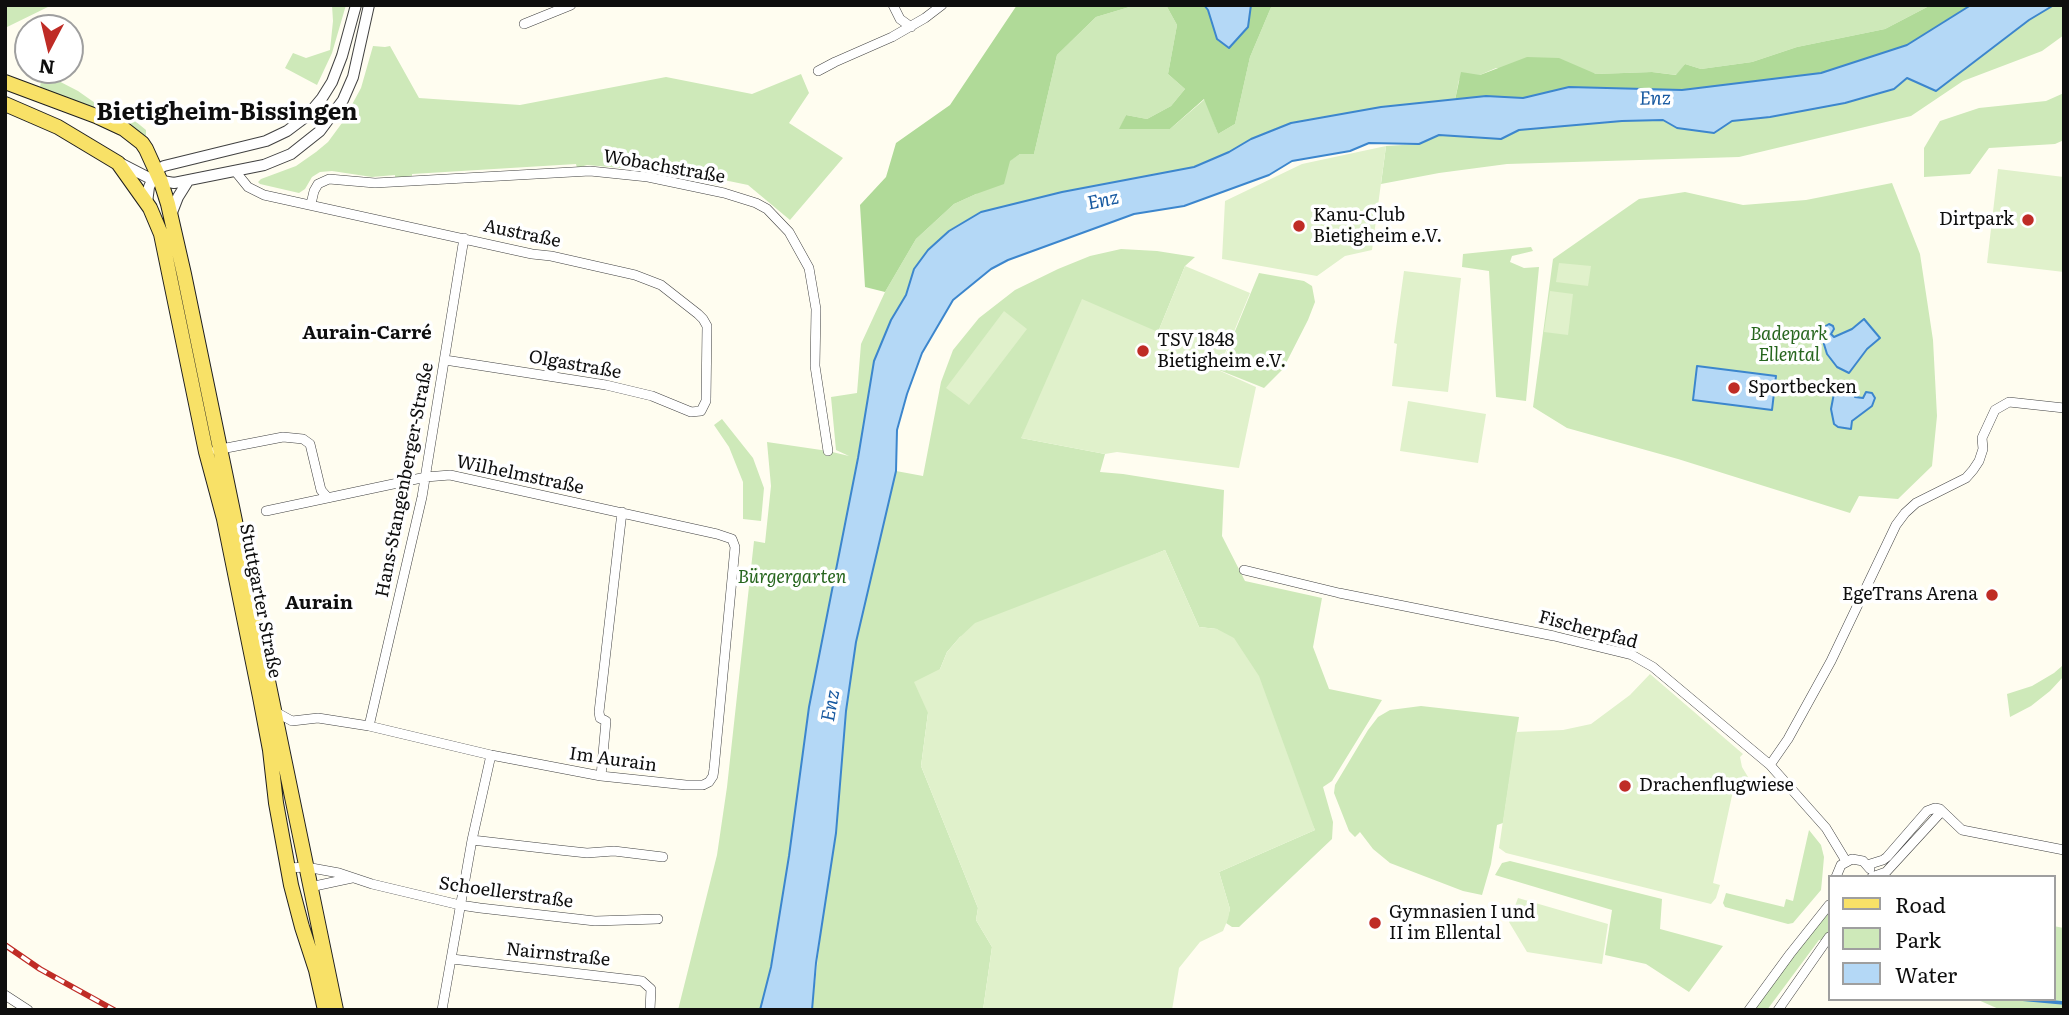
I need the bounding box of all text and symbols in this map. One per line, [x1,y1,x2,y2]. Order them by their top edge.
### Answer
north arrow [14,14,84,84]
text: N [37,53,56,83]
water label: Enz [1639,87,1671,111]
district label: Bietigheim-Bissingen [96,99,358,127]
street label: Wobachstraße [601,146,727,188]
water label: Enz [1085,187,1121,215]
place label: Kanu-Club Bietigheim e.V. [1313,205,1442,248]
place label: Dirtpark [1939,209,2014,231]
marker: Dirtpark [2020,212,2036,228]
street label: Austraße [481,215,563,253]
marker: Kanu-Club Bietigheim e.V. [1291,218,1307,234]
district label: Aurain-Carré [302,322,432,344]
park label: Badepark Ellental [1750,324,1828,366]
place label: TSV 1848 Bietigheim e.V. [1157,330,1286,372]
marker: TSV 1848 Bietigheim e.V. [1135,343,1151,359]
street label: Olgastraße [527,346,623,384]
street label: Hans-Stangenberger-Straße [372,361,438,599]
place label: Sportbecken [1748,377,1857,399]
marker: Sportbecken [1726,380,1742,396]
street label: Wilhelmstraße [454,451,586,499]
street label: Stuttgarter Straße [234,522,286,680]
park label: Bürgergarten [738,567,846,589]
place label: EgeTrans Arena [1842,584,1978,606]
marker: EgeTrans Arena [1984,587,2000,603]
district label: Aurain [285,592,353,614]
street label: Fischerpfad [1536,606,1640,654]
water label: Enz [817,688,845,724]
street label: Im Aurain [568,743,658,777]
place label: Drachenflugwiese [1639,775,1794,797]
marker: Drachenflugwiese [1617,778,1633,794]
street label: Schoellerstraße [438,873,574,913]
legend [1828,875,2055,1001]
text: Road [1895,888,1946,919]
place label: Gymnasien I und II im Ellental [1389,902,1535,944]
marker: Gymnasien I und II im Ellental [1367,915,1383,931]
text: Park [1895,923,1941,954]
street label: Nairnstraße [505,939,611,971]
text: Water [1895,958,1957,989]

